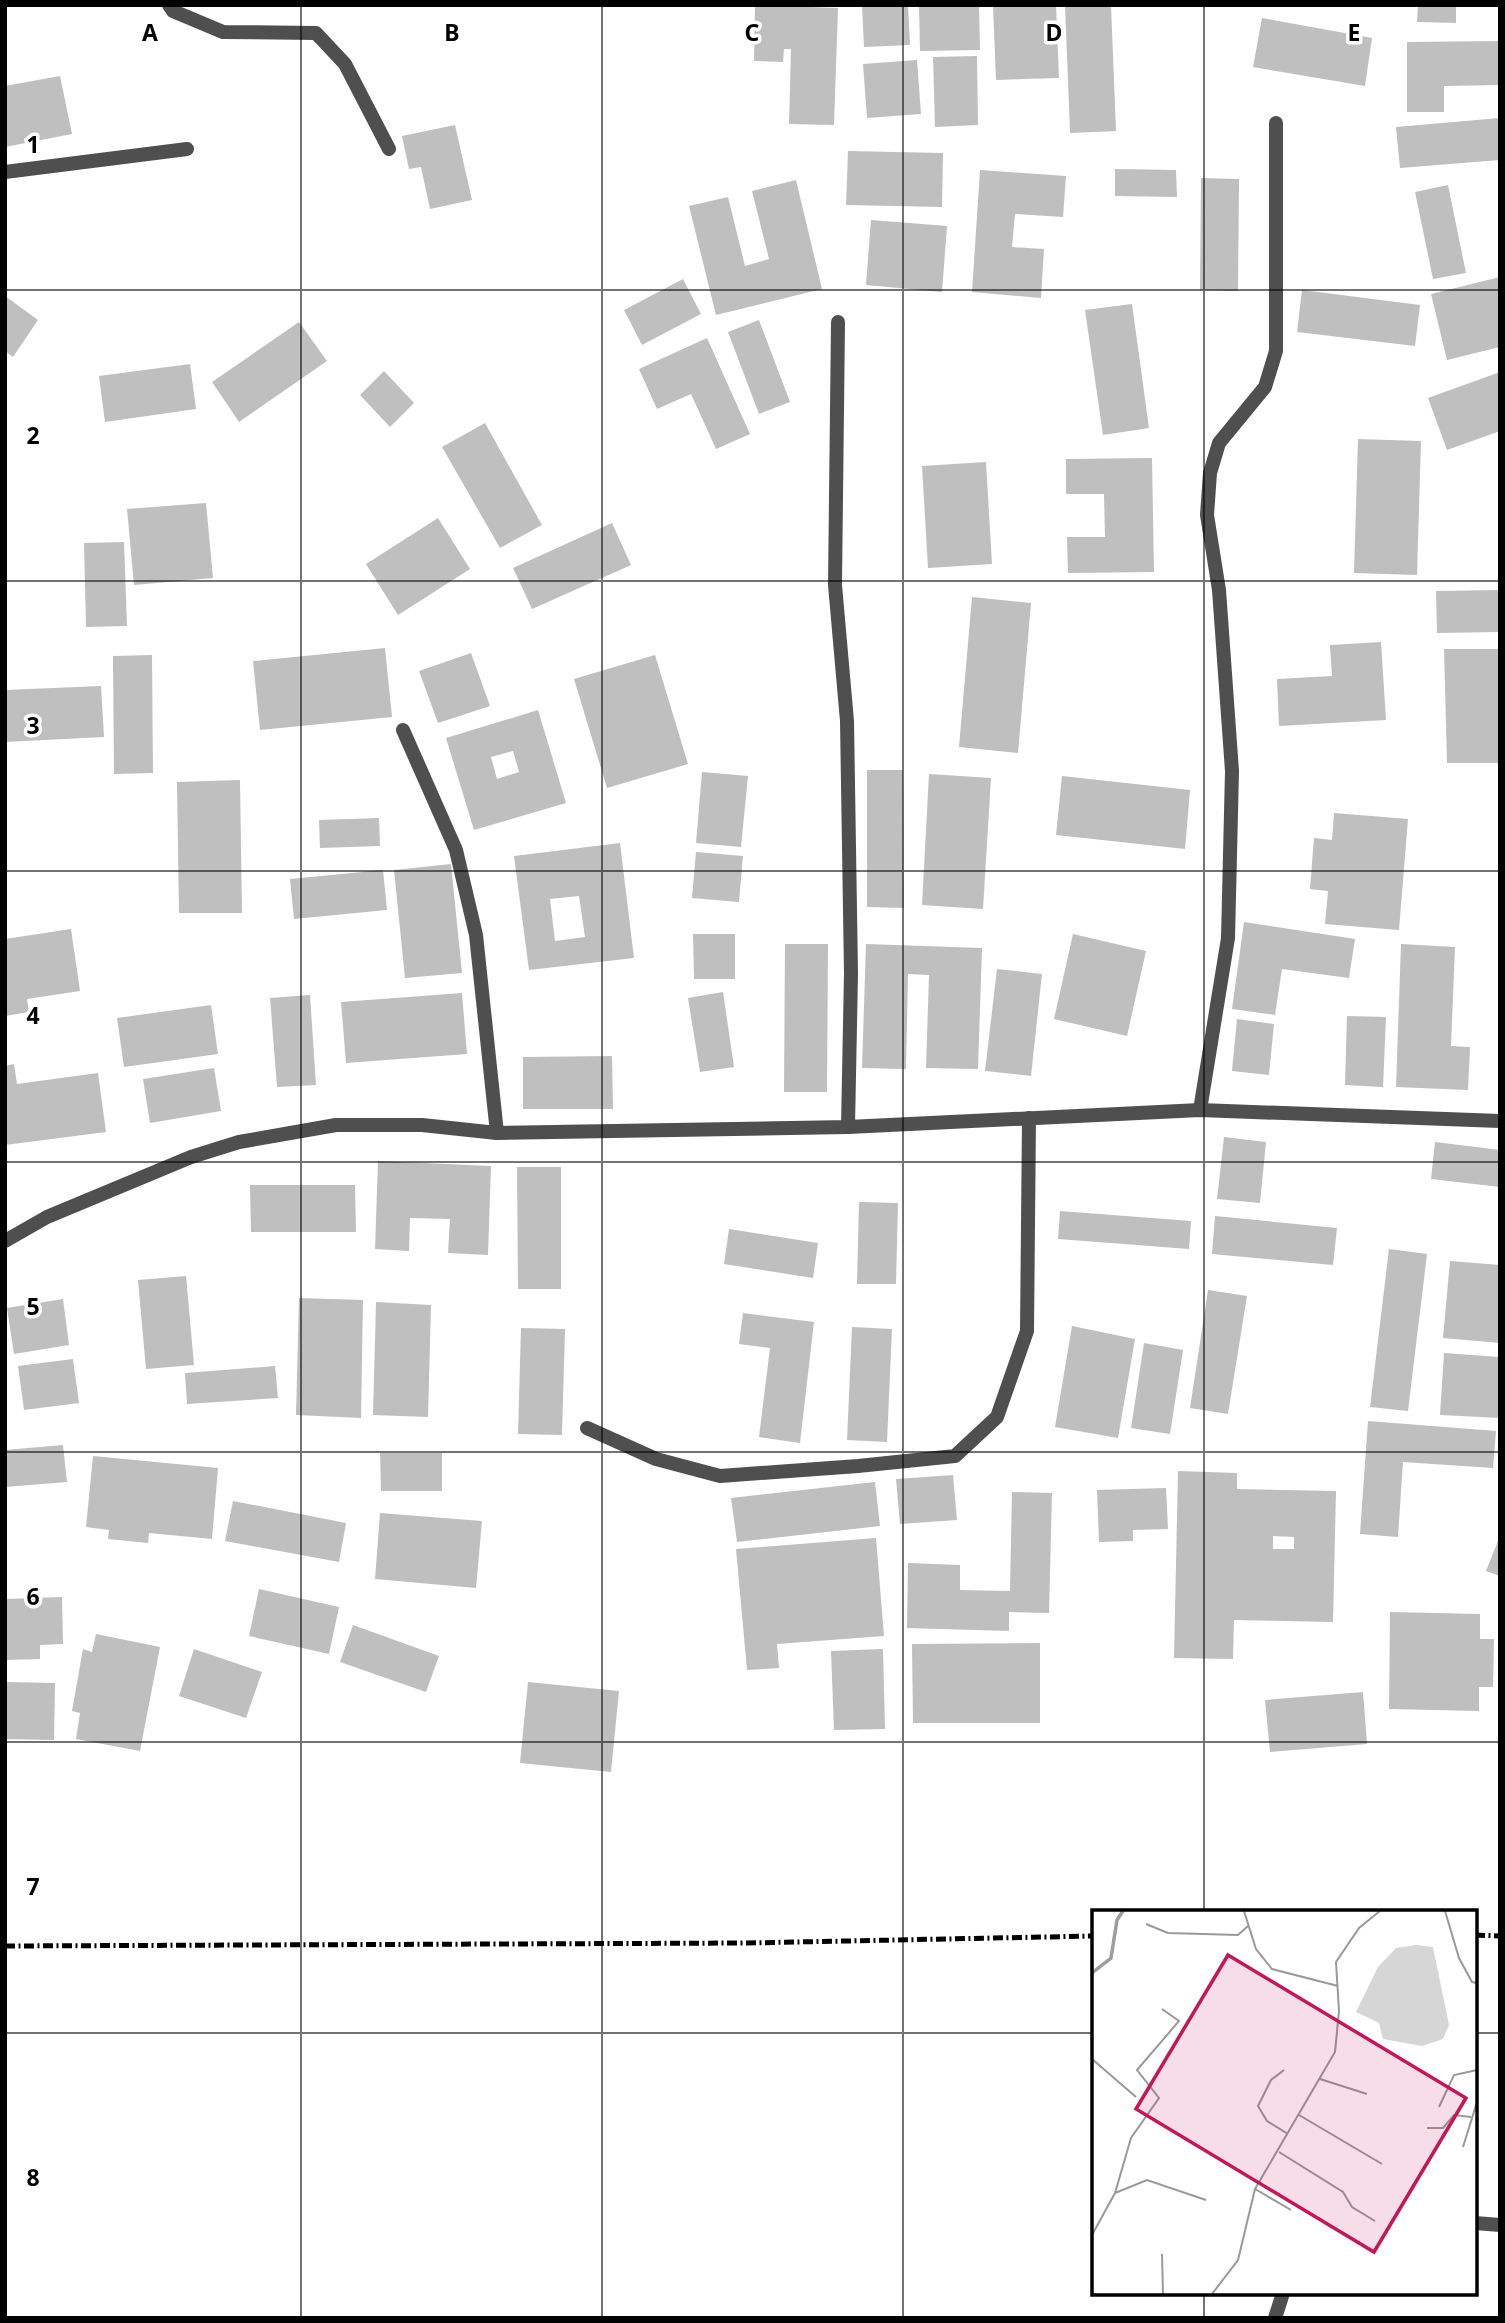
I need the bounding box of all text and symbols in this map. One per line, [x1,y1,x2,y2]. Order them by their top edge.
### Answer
text: A [142,16,158,48]
text: B [444,16,460,48]
text: C [745,16,760,48]
text: D [1046,16,1062,48]
text: E [1348,16,1360,48]
text: 1 [26,128,40,160]
text: 2 [26,419,40,451]
text: 3 [26,709,40,741]
text: 4 [26,999,40,1031]
text: 5 [26,1290,40,1322]
text: 6 [26,1580,40,1612]
text: 7 [26,1870,40,1902]
inset map [1092,1910,1477,2295]
text: 8 [26,2161,40,2193]

